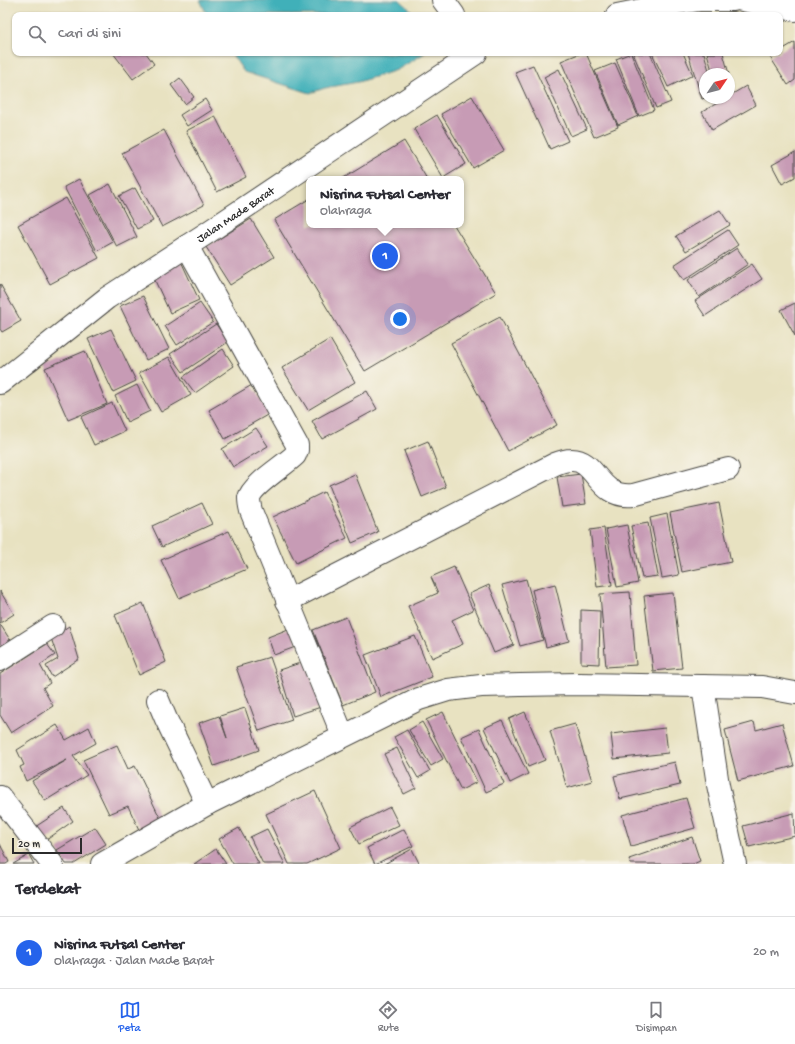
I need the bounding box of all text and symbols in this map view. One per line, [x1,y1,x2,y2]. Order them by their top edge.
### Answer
search box [12,12,783,56]
icon: search [26,23,48,45]
text: Cari di sini [58,25,121,43]
north arrow [699,68,735,104]
popup [306,176,464,228]
street label: Jalan Made Barat [195,184,279,247]
text: Nisrina Futsal Center [320,186,450,204]
text: Olahraga [320,204,371,219]
pin: 1 [372,241,398,271]
your location [390,309,410,329]
scale bar [12,836,82,855]
text: 20 m [18,839,40,851]
text: Terdekat [16,880,80,900]
text: Nisrina Futsal Center [54,936,184,954]
text: 1 [26,945,32,960]
text: 20 m [753,945,779,960]
text: Olahraga · Jalan Made Barat [54,954,214,969]
tab: Peta [118,999,141,1035]
tab: Rute [377,999,399,1035]
tab: Disimpan [636,999,677,1035]

